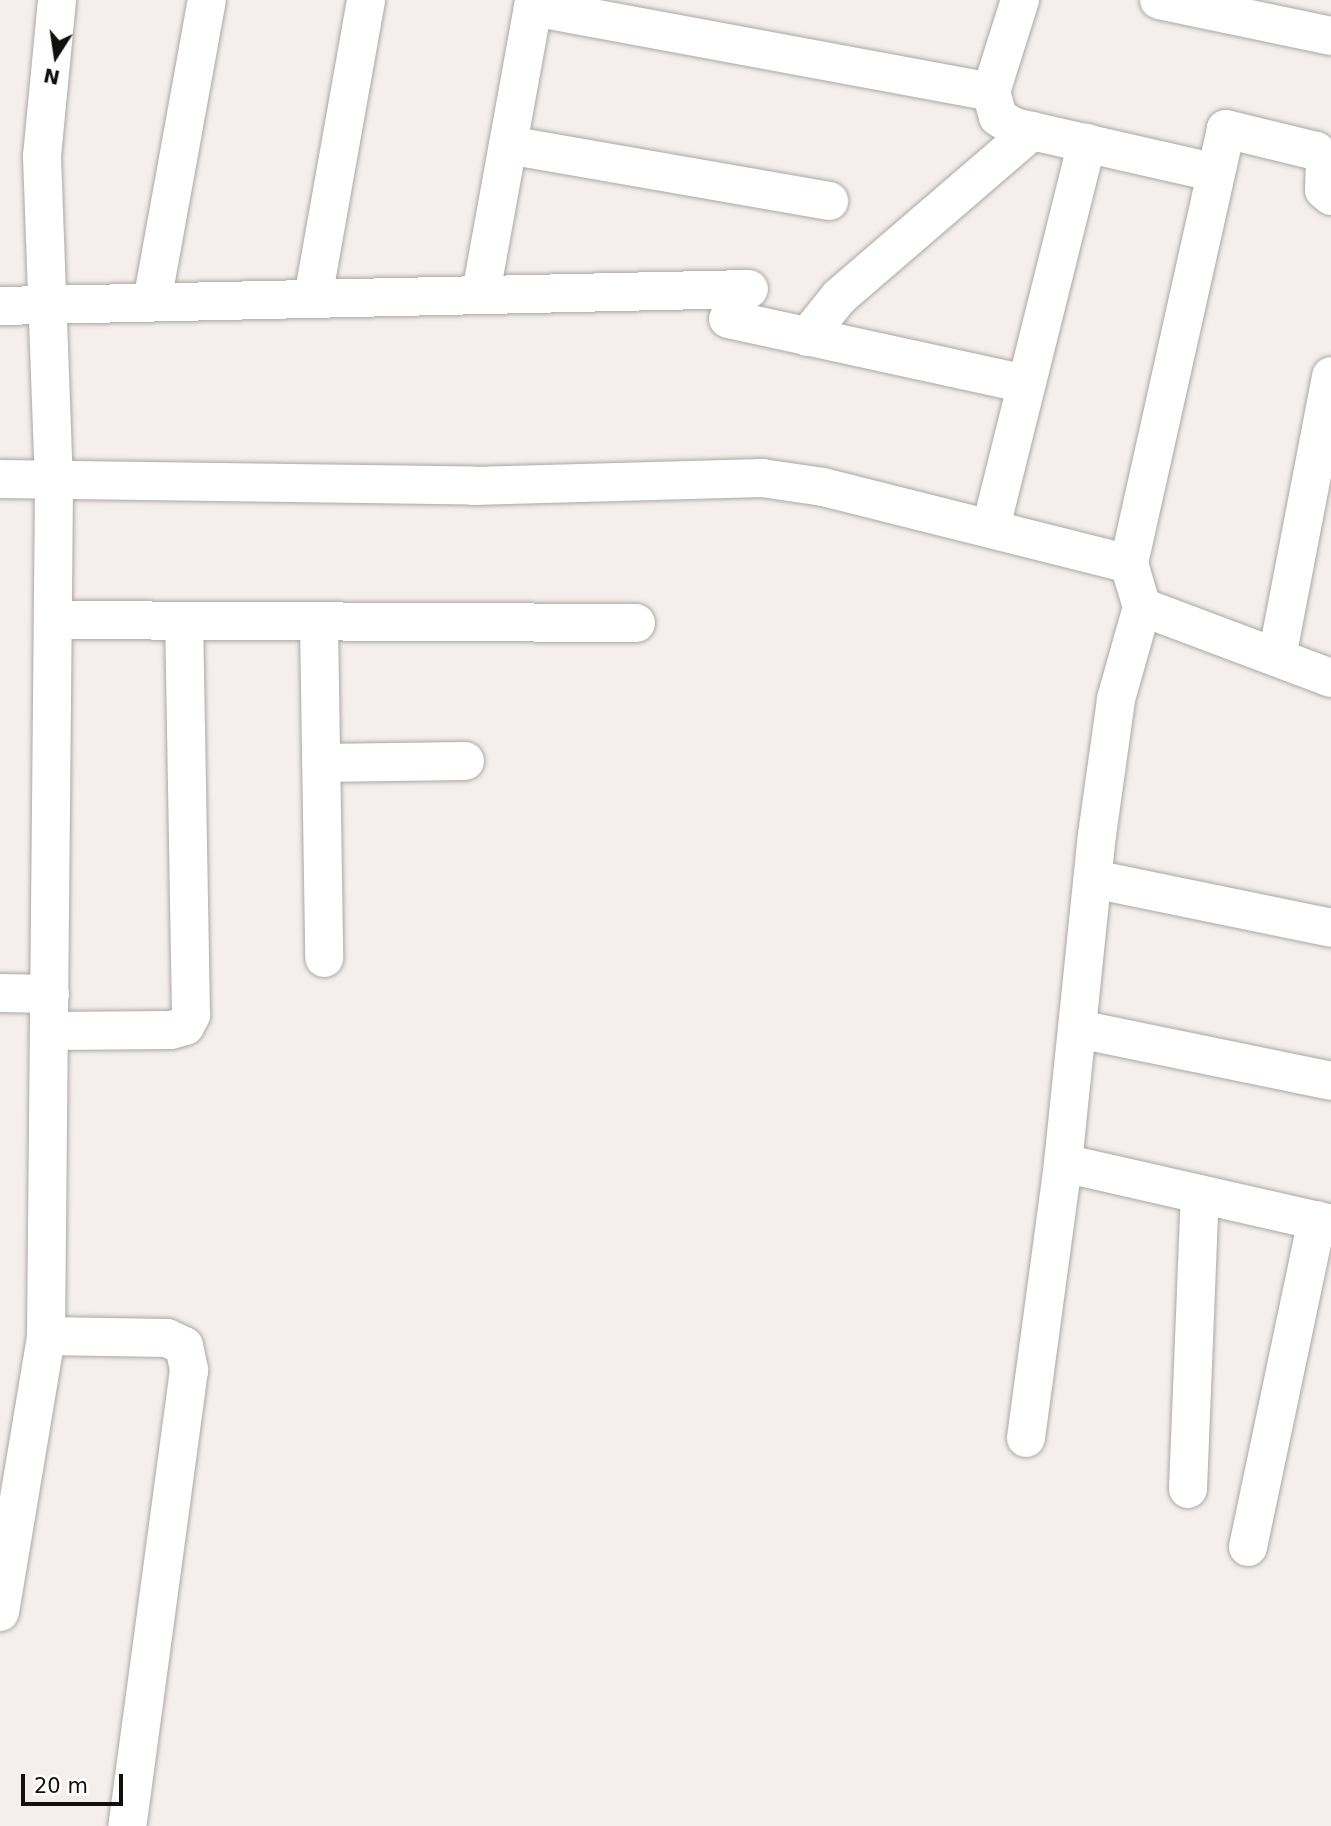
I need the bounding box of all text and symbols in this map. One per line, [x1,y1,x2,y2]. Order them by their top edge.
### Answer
north arrow [21,21,91,91]
text: N [42,64,62,89]
scale bar [24,1759,126,1803]
text: 20 m [34,1774,88,1798]

